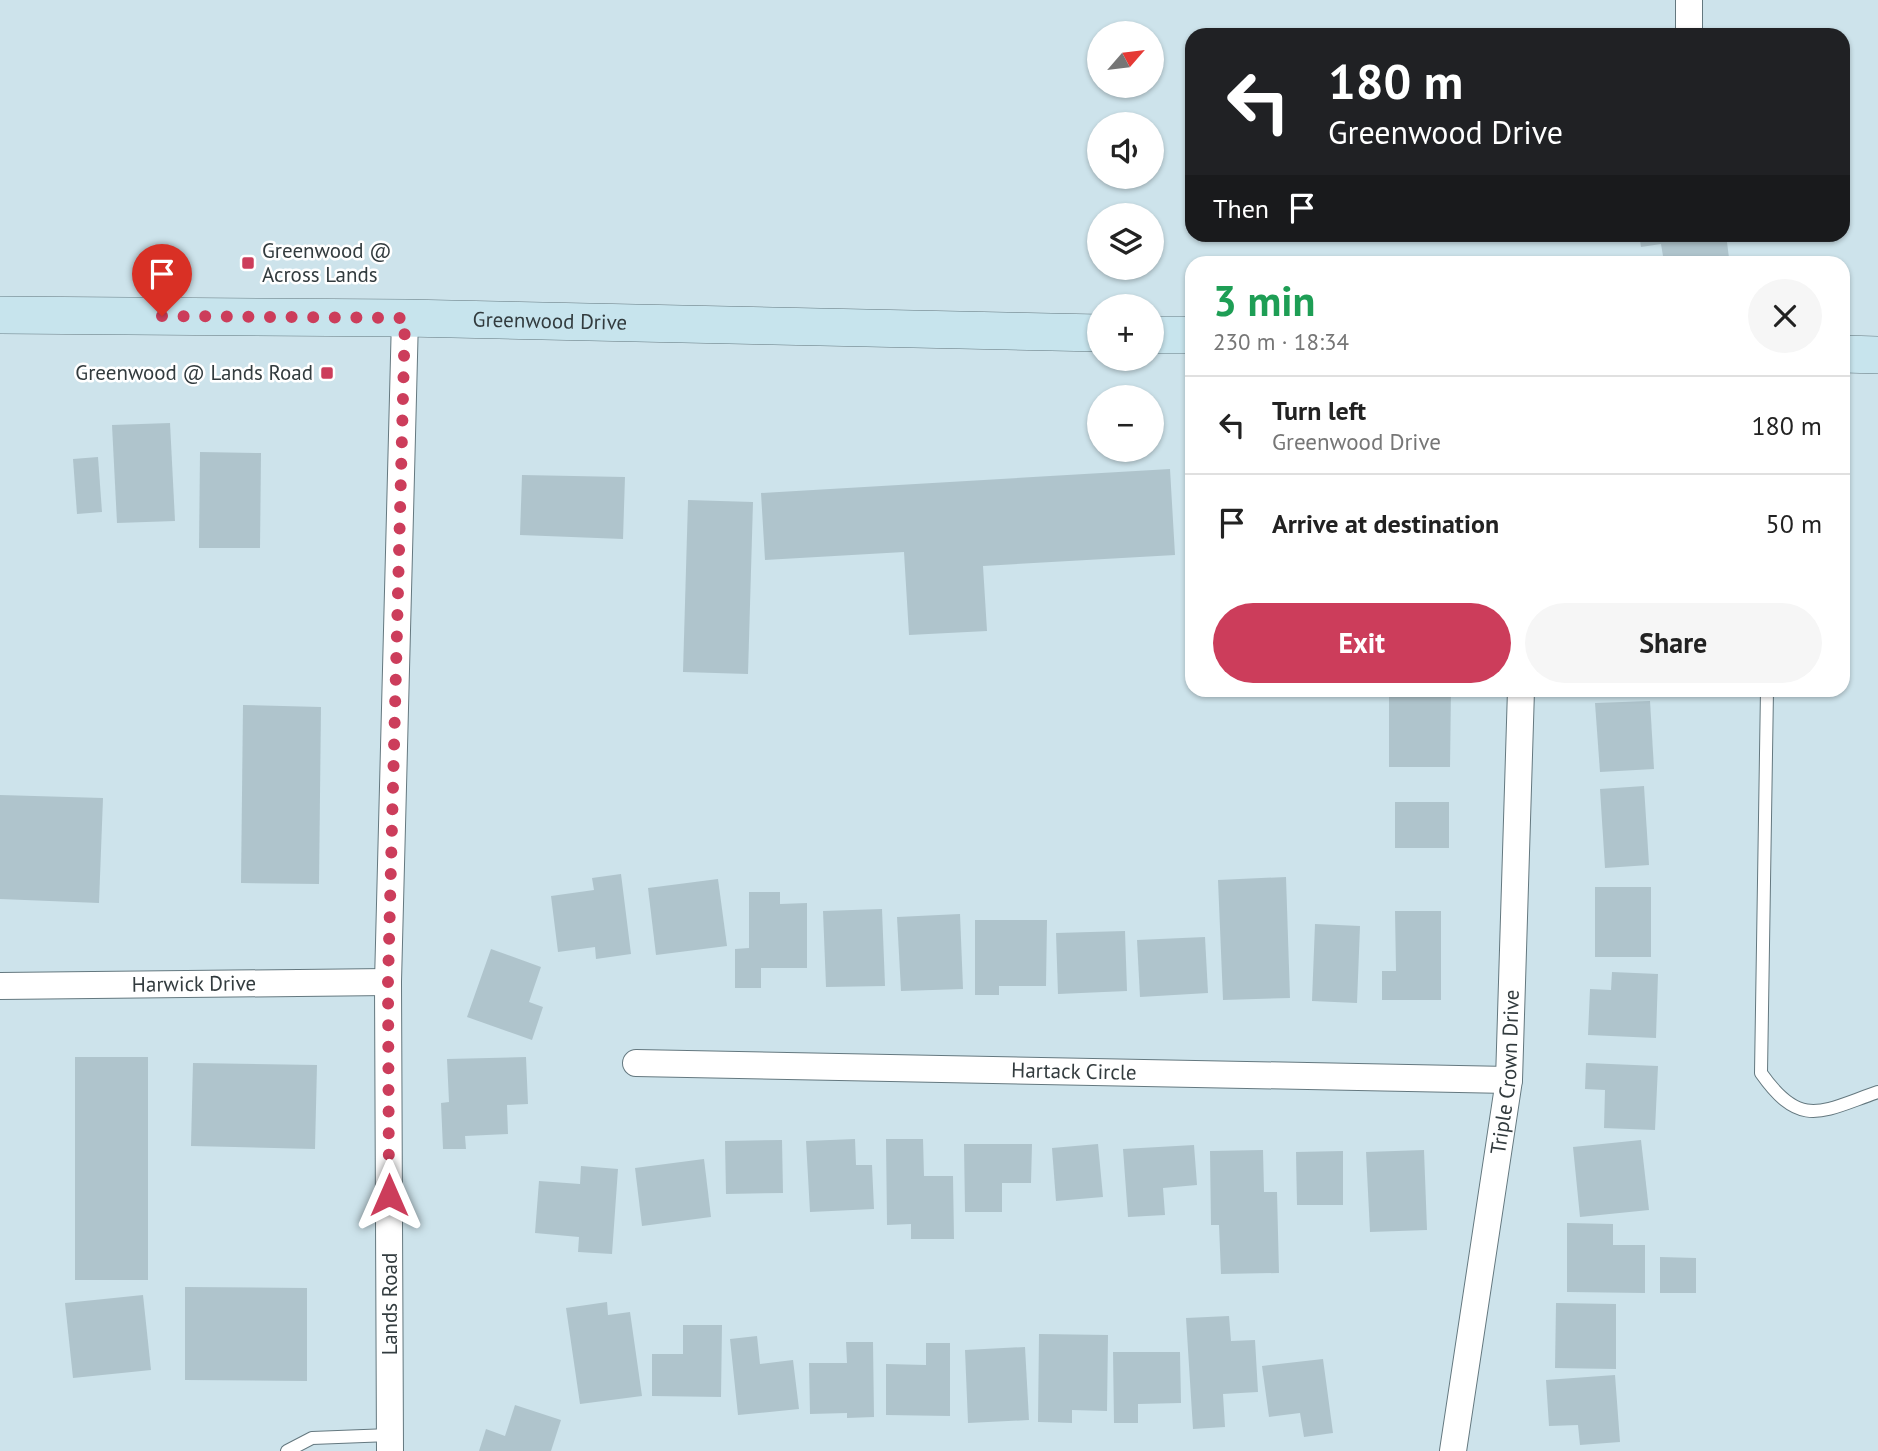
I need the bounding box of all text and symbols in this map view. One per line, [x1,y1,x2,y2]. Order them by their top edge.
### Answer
north arrow [1087,21,1164,98]
map controls [1087,21,1164,462]
text: 180 m [1328,49,1463,113]
icon: left [1213,56,1304,147]
text: Greenwood Drive [1328,111,1563,153]
button: sound [1087,112,1164,189]
icon: arrive [1283,189,1321,227]
text: Then [1213,192,1269,225]
button: layers [1087,203,1164,280]
place label: Greenwood @ Across Lands [262,237,392,288]
pin [132,244,192,316]
icon: arrive [143,255,181,293]
marker: Greenwood @ Across Lands [240,255,256,271]
text: 3 min [1213,273,1315,328]
button: close [1748,279,1822,353]
button: + [1087,294,1164,371]
street label: Greenwood Drive [473,305,627,336]
text: 230 m · 18:34 [1213,327,1349,356]
place label: Greenwood @ Lands Road [75,359,313,386]
marker: Greenwood @ Lands Road [319,365,335,381]
button: − [1087,385,1164,462]
text: Turn left [1272,394,1366,427]
icon: left [1213,406,1251,444]
text: 180 m [1751,409,1822,442]
text: Greenwood Drive [1272,427,1441,456]
icon: arrive [1213,504,1251,542]
text: Arrive at destination [1272,507,1499,540]
text: 50 m [1766,507,1822,540]
button: Exit [1213,603,1511,683]
button: Share [1525,603,1822,683]
street label: Harwick Drive [132,969,256,998]
street label: Triple Crown Drive [1484,989,1525,1156]
street label: Hartack Circle [1011,1056,1137,1086]
position arrow [352,1158,426,1232]
street label: Lands Road [376,1253,403,1355]

